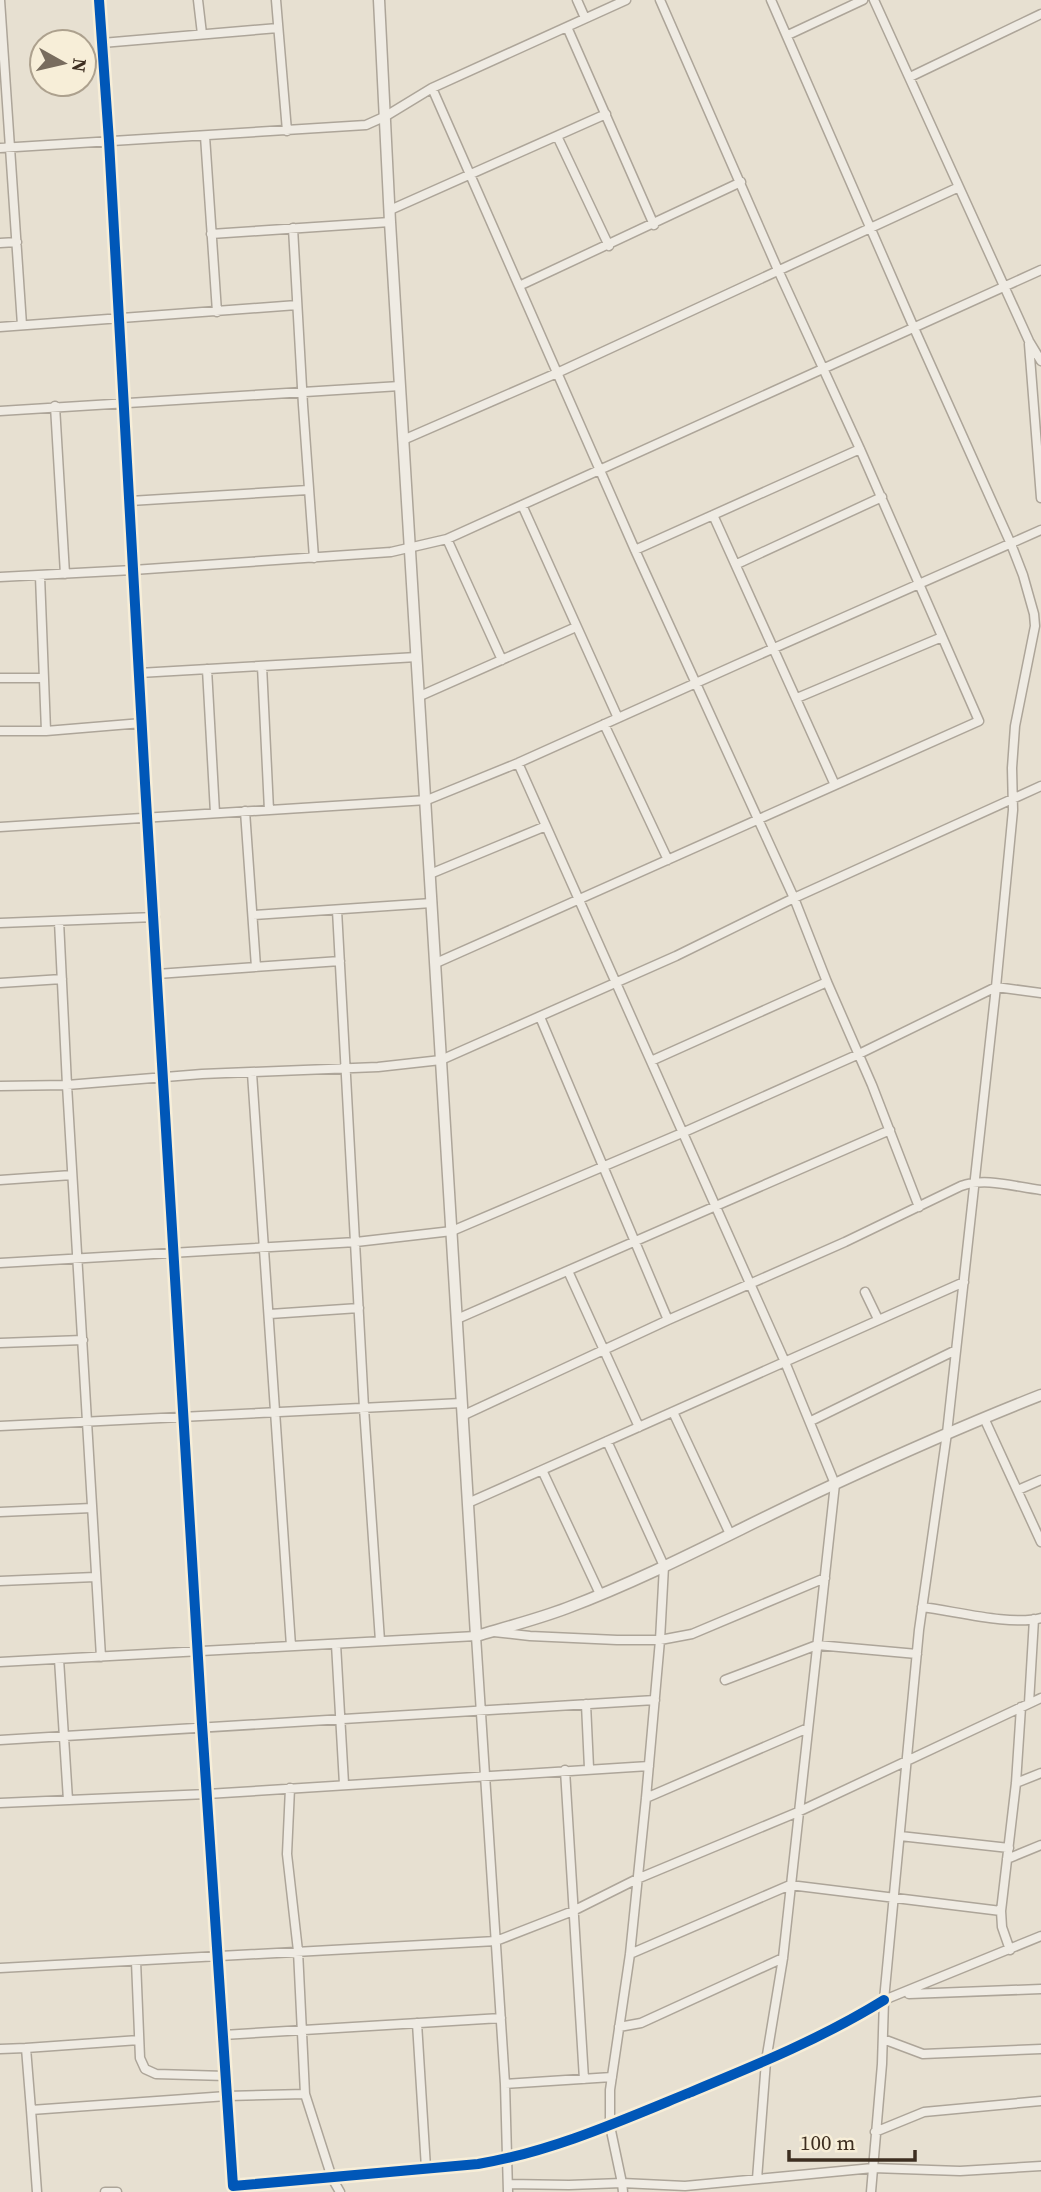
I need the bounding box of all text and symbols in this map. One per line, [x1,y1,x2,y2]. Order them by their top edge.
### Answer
north arrow [28,28,98,98]
text: N [66,57,94,74]
scale bar [789,2118,915,2162]
text: 100 m [800,2128,855,2157]

